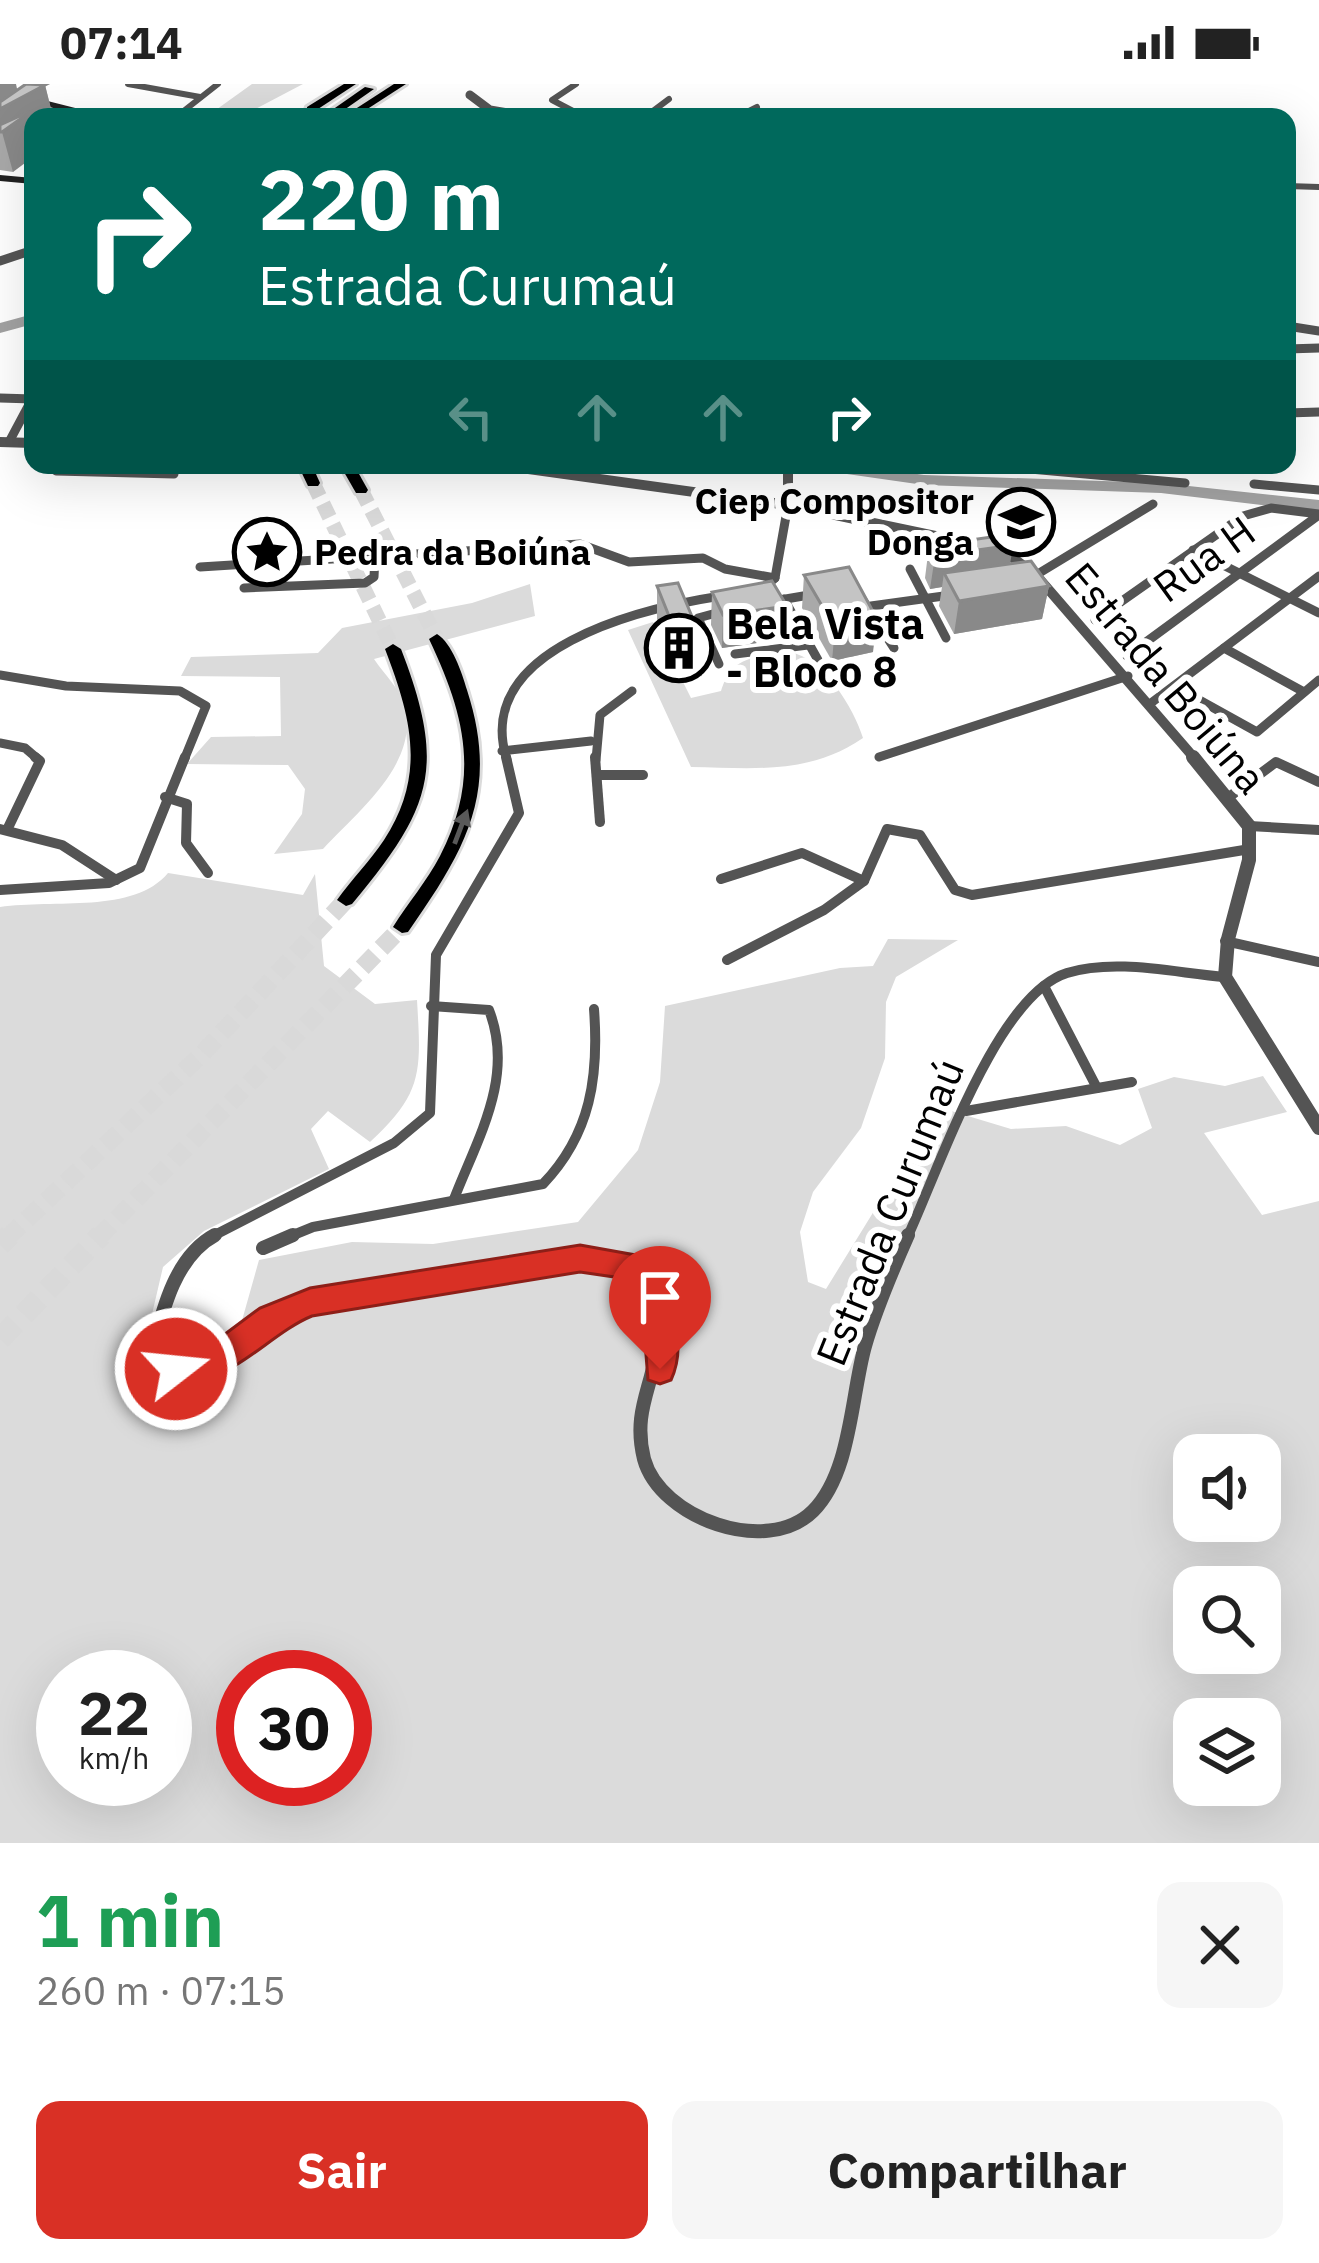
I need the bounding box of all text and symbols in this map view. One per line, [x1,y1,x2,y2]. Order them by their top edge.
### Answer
text: 07:14 [60,13,183,71]
text: 220 m [258,144,504,253]
icon: right [60,156,216,312]
text: Estrada Curumaú [258,250,677,320]
icon: left [438,384,504,450]
icon: ahead [564,384,630,450]
icon: ahead [690,384,756,450]
icon: right [816,384,882,450]
place label: Ciep Compositor Donga [695,477,974,565]
school or university icon: Ciep Compositor Donga [986,487,1056,557]
street label: Rua H [1142,503,1265,614]
place icon: Pedra da Boiúna [232,517,302,587]
place label: Pedra da Boiúna [314,528,591,575]
street label: Estrada Boiúna [1054,551,1279,805]
place label: Bela Vista - Bloco 8 [726,596,924,699]
building icon: Bela Vista - Bloco 8 [644,613,714,683]
one-way arrow [453,808,472,844]
street label: Estrada Curumaú [803,1050,976,1373]
pin [609,1246,711,1369]
icon: arrive [627,1264,693,1330]
position arrow [113,1306,239,1432]
map controls [1173,1434,1281,1806]
button: sound [1173,1434,1281,1542]
button: search [1173,1566,1281,1674]
speed limit sign: 30 [216,1650,372,1806]
text: 22 [78,1673,150,1752]
button: layers [1173,1698,1281,1806]
text: km/h [79,1738,149,1777]
text: 1 min [36,1873,224,1967]
button: close [1157,1882,1283,2008]
text: 260 m · 07:15 [36,1965,286,2016]
button: Sair [36,2101,648,2239]
button: Compartilhar [672,2101,1283,2239]

